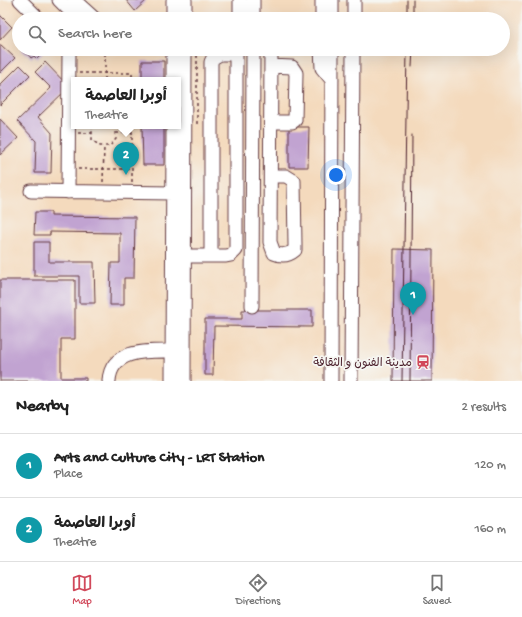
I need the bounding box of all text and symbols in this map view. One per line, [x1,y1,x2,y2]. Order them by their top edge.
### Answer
search box [12,12,510,56]
icon: search [26,23,48,45]
text: Search here [58,25,132,43]
popup [71,77,181,129]
text: أوبرا العاصمة [85,88,167,106]
text: Theatre [85,108,128,123]
pin: 2 [113,142,139,175]
your location [326,165,346,185]
pin: 1 [400,282,426,315]
station icon: مدينة الفنون و الثقافة [415,354,431,370]
place label: مدينة الفنون و الثقافة [313,357,412,371]
text: Nearby [16,397,69,417]
text: 2 results [461,400,506,415]
text: Arts and Culture City - LRT Station [54,449,264,467]
text: 1 [26,458,32,473]
text: 120 m [475,458,506,473]
text: Place [54,467,82,482]
text: أوبرا العاصمة [54,515,135,533]
text: 2 [26,522,32,537]
text: 160 m [474,522,506,537]
text: Theatre [54,535,97,550]
tab: Map [71,572,93,608]
tab: Directions [236,572,280,608]
tab: Saved [423,572,451,608]

